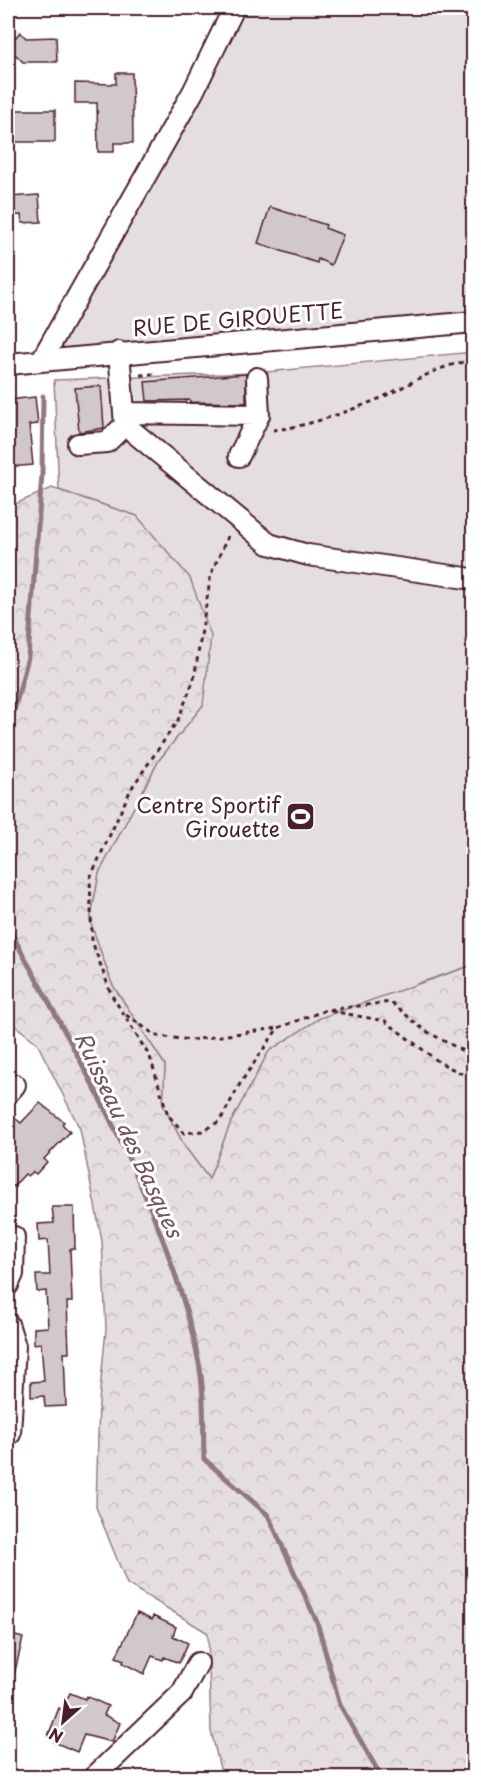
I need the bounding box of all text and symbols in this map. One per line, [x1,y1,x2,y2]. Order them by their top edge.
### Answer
street label: RUE DE GIROUETTE [131,293,345,343]
place label: Centre Sportif Girouette [136,788,281,844]
sports icon: Centre Sportif Girouette [285,800,317,832]
water label: Ruisseau des Basques [68,1026,193,1244]
north arrow [33,1692,93,1752]
text: N [44,1723,67,1750]

